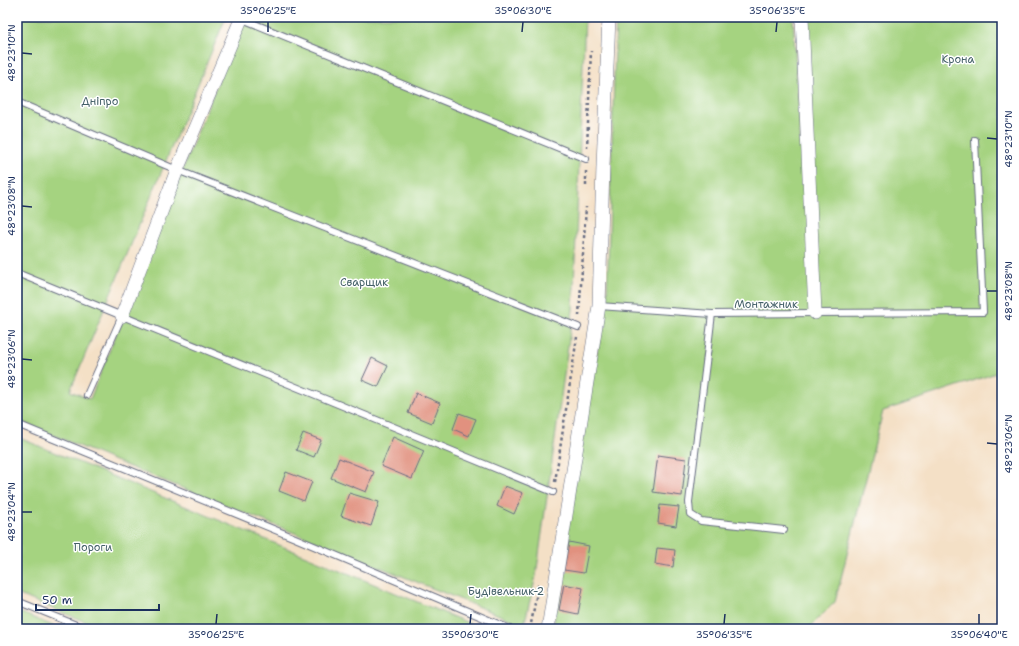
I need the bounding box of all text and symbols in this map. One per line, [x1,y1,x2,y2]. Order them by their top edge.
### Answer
text: 35°06'25"E [240,4,296,17]
text: 35°06'30"E [494,4,552,17]
text: 35°06'35"E [749,4,805,17]
text: 48°23'10"N [5,24,18,82]
park label: Крона [942,52,975,67]
park label: Дніпро [82,94,119,109]
text: 48°23'10"N [1002,110,1015,168]
text: 48°23'08"N [5,176,18,236]
text: 48°23'08"N [1002,261,1015,321]
park label: Сварщик [340,275,388,290]
park label: Монтажник [734,297,798,312]
text: 48°23'06"N [5,329,18,389]
text: 48°23'06"N [1002,414,1015,474]
text: 48°23'04"N [5,482,18,542]
park label: Пороги [74,540,112,555]
park label: Будівельник-2 [468,584,544,599]
scale bar [36,586,159,612]
text: 50 m [42,592,72,608]
text: 35°06'25"E [188,628,244,641]
text: 35°06'30"E [441,628,499,641]
text: 35°06'35"E [696,628,752,641]
text: 35°06'40"E [950,628,1008,641]

